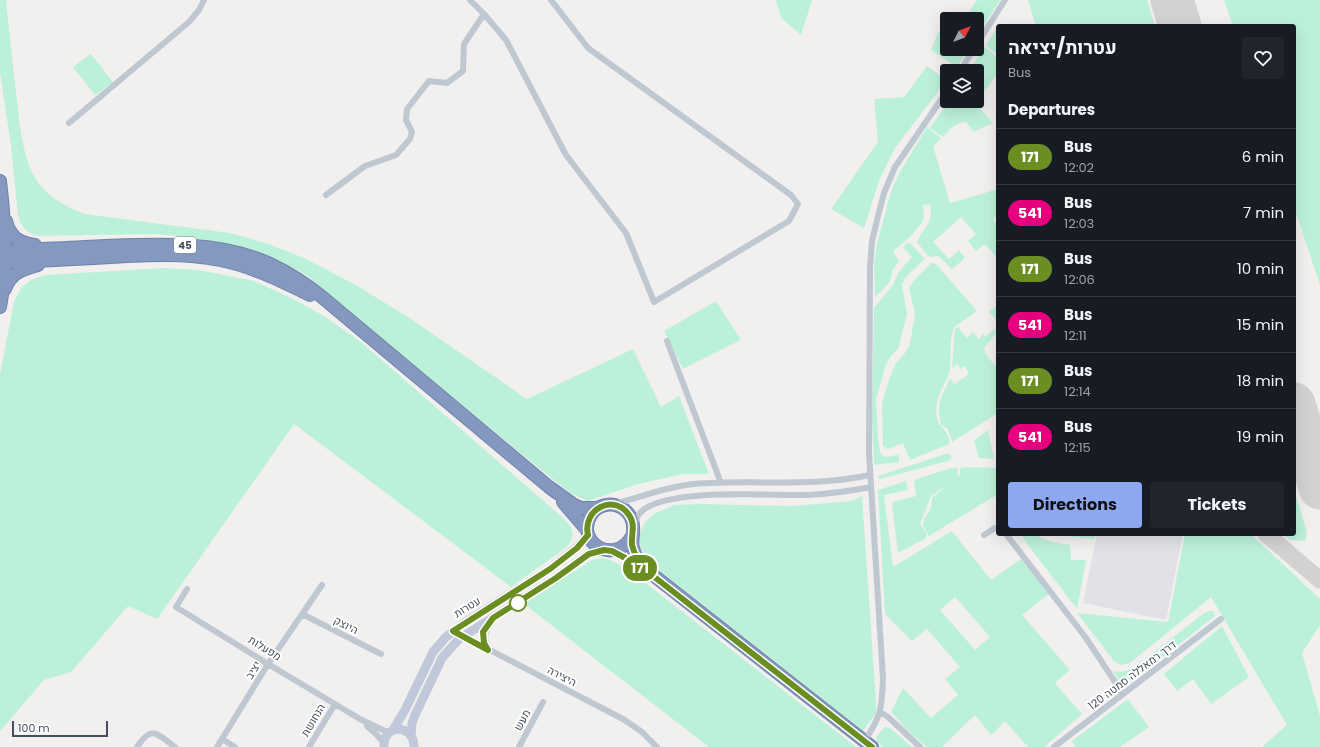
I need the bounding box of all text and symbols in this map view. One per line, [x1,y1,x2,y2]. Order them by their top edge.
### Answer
north arrow [940,12,984,56]
map controls [940,12,984,108]
text: עטרות/יציאה [1008,34,1117,61]
button: heart [1242,37,1284,79]
text: Bus [1008,63,1031,82]
button: layers [940,64,984,108]
text: Departures [1008,99,1095,120]
text: Bus [1064,136,1092,157]
text: 6 min [1242,146,1284,167]
text: 171 [1021,147,1039,167]
text: 12:02 [1064,158,1094,177]
text: Bus [1064,192,1092,213]
text: 7 min [1243,202,1284,223]
text: 541 [1018,203,1042,223]
text: 12:03 [1064,214,1094,233]
road number: 45 [174,237,196,253]
text: Bus [1064,248,1092,269]
text: 10 min [1237,258,1284,279]
text: 171 [1021,259,1039,279]
text: 12:06 [1064,270,1095,289]
text: Bus [1064,304,1092,325]
text: 15 min [1237,314,1284,335]
text: 541 [1018,315,1042,335]
text: 12:11 [1064,326,1087,345]
text: Bus [1064,360,1092,381]
text: 18 min [1237,370,1284,391]
text: 171 [1021,371,1039,391]
text: 12:14 [1064,382,1091,401]
text: Bus [1064,416,1092,437]
text: 19 min [1237,426,1284,447]
text: 541 [1018,427,1042,447]
text: 12:15 [1064,438,1091,457]
button: Directions [1008,482,1142,528]
button: Tickets [1150,482,1284,528]
line badge: 171 [617,555,663,581]
text: 171 [631,558,649,578]
street label: עטרות [451,593,483,621]
unlabelled marker [509,594,527,612]
street label: היוצק [331,612,361,638]
street label: מפעלות [245,632,285,664]
street label: דרך רמאללה סמטה 120 [1085,636,1180,713]
street label: יציב [241,658,265,682]
street label: היצירה [545,662,579,690]
street label: הנחושת [297,700,329,740]
street label: מעש [510,706,534,734]
scale bar [12,719,108,738]
text: 100 m [18,720,50,736]

